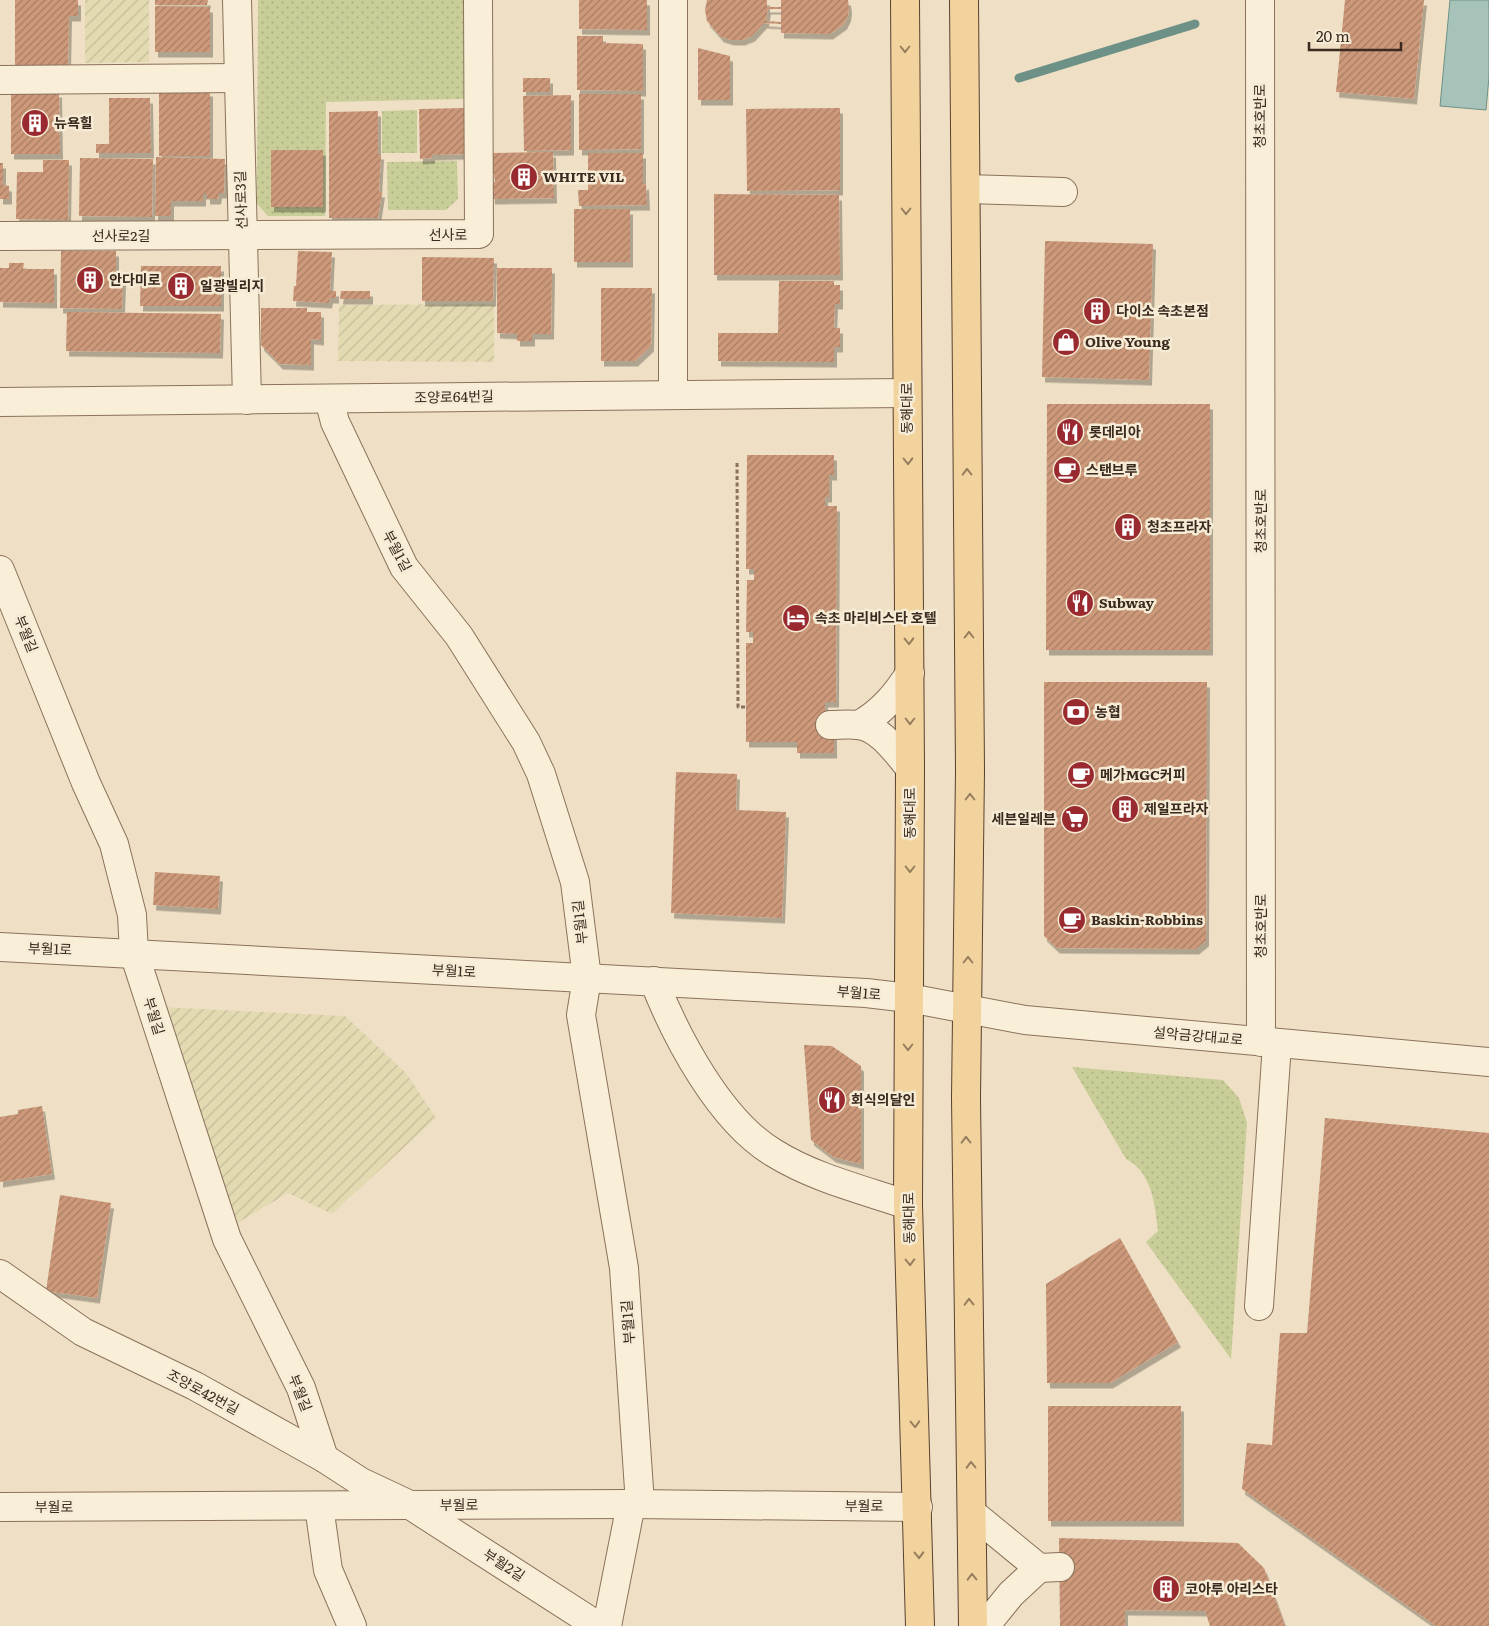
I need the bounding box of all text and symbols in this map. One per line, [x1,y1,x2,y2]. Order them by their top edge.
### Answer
scale bar [1309,20,1402,52]
text: 20 m [1316,24,1350,47]
one-way arrow [900,45,910,53]
street label: 청초호반로 [1249,84,1269,148]
building icon: 뉴욕힐 [20,108,50,138]
place label: 뉴욕힐 [54,112,93,132]
building icon: WHITE VIL [509,162,539,192]
place label: WHITE VIL [543,166,624,186]
street label: 선사로3길 [229,170,251,230]
one-way arrow [901,208,911,215]
street label: 선사로 [429,224,467,244]
street label: 선사로2길 [92,225,150,245]
building icon: 안다미로 [75,265,105,295]
place label: 안다미로 [109,269,161,289]
building icon: 일광빌리지 [166,271,196,301]
place label: 일광빌리지 [200,275,264,295]
building icon: 다이소 속초본점 [1082,296,1112,326]
place label: 다이소 속초본점 [1116,300,1209,320]
shop icon: Olive Young [1051,327,1081,357]
place label: Olive Young [1085,331,1170,351]
street label: 동해대로 [896,382,916,434]
street label: 조양로64번길 [414,385,494,407]
restaurant icon: 롯데리아 [1055,417,1085,447]
place label: 롯데리아 [1089,421,1141,441]
cafe icon: 스탠브루 [1052,455,1082,485]
one-way arrow [903,458,913,465]
place label: 스탠브루 [1086,459,1138,479]
one-way arrow [962,468,972,476]
street label: 청초호반로 [1250,489,1270,553]
building icon: 청초프라자 [1113,512,1143,542]
place label: 청초프라자 [1147,516,1212,536]
street label: 부월1길 [379,526,417,575]
restaurant icon: Subway [1065,588,1095,618]
place label: Subway [1099,592,1154,612]
hotel icon: 속초 마리비스타 호텔 [781,603,811,633]
place label: 속초 마리비스타 호텔 [815,607,937,627]
street label: 부월길 [10,612,43,655]
one-way arrow [964,630,974,638]
one-way arrow [904,637,915,645]
bank icon: 농협 [1061,697,1091,727]
place label: 농협 [1095,701,1121,721]
one-way arrow [905,717,915,725]
cafe icon: 메가MGC커피 [1066,760,1096,790]
place label: 메가MGC커피 [1100,764,1186,784]
street label: 동해대로 [899,787,919,839]
one-way arrow [964,793,975,801]
building icon: 제일프라자 [1110,794,1140,824]
place label: 제일프라자 [1144,798,1209,818]
supermarket icon: 세븐일레븐 [1060,804,1090,834]
place label: 세븐일레븐 [992,808,1056,828]
one-way arrow [905,866,915,873]
street label: 청초호반로 [1250,894,1270,958]
street label: 부월1길 [567,899,591,945]
cafe icon: Baskin-Robbins [1057,905,1087,935]
place label: Baskin-Robbins [1091,909,1203,929]
street label: 부월1로 [28,937,73,959]
one-way arrow [963,955,973,963]
street label: 부월1로 [431,959,477,981]
street label: 부월1로 [836,980,882,1004]
street label: 부월길 [140,994,170,1037]
street label: 설악금강대교로 [1152,1021,1244,1049]
one-way arrow [903,1043,913,1051]
restaurant icon: 회식의달인 [817,1085,847,1115]
place label: 회식의달인 [851,1089,915,1109]
one-way arrow [961,1135,972,1143]
street label: 동해대로 [898,1192,918,1244]
one-way arrow [905,1258,915,1266]
one-way arrow [964,1298,974,1306]
street label: 부월1길 [615,1299,639,1345]
street label: 조양로42번길 [164,1364,243,1419]
street label: 부월길 [284,1371,317,1414]
one-way arrow [910,1420,921,1428]
one-way arrow [966,1460,976,1468]
street label: 부월로 [440,1494,478,1514]
street label: 부월로 [845,1495,883,1515]
street label: 부월로 [35,1496,73,1516]
street label: 부월2길 [480,1543,529,1585]
one-way arrow [914,1552,924,1560]
one-way arrow [967,1573,977,1581]
building icon: 코아루 아리스타 [1151,1574,1181,1604]
place label: 코아루 아리스타 [1185,1578,1278,1598]

